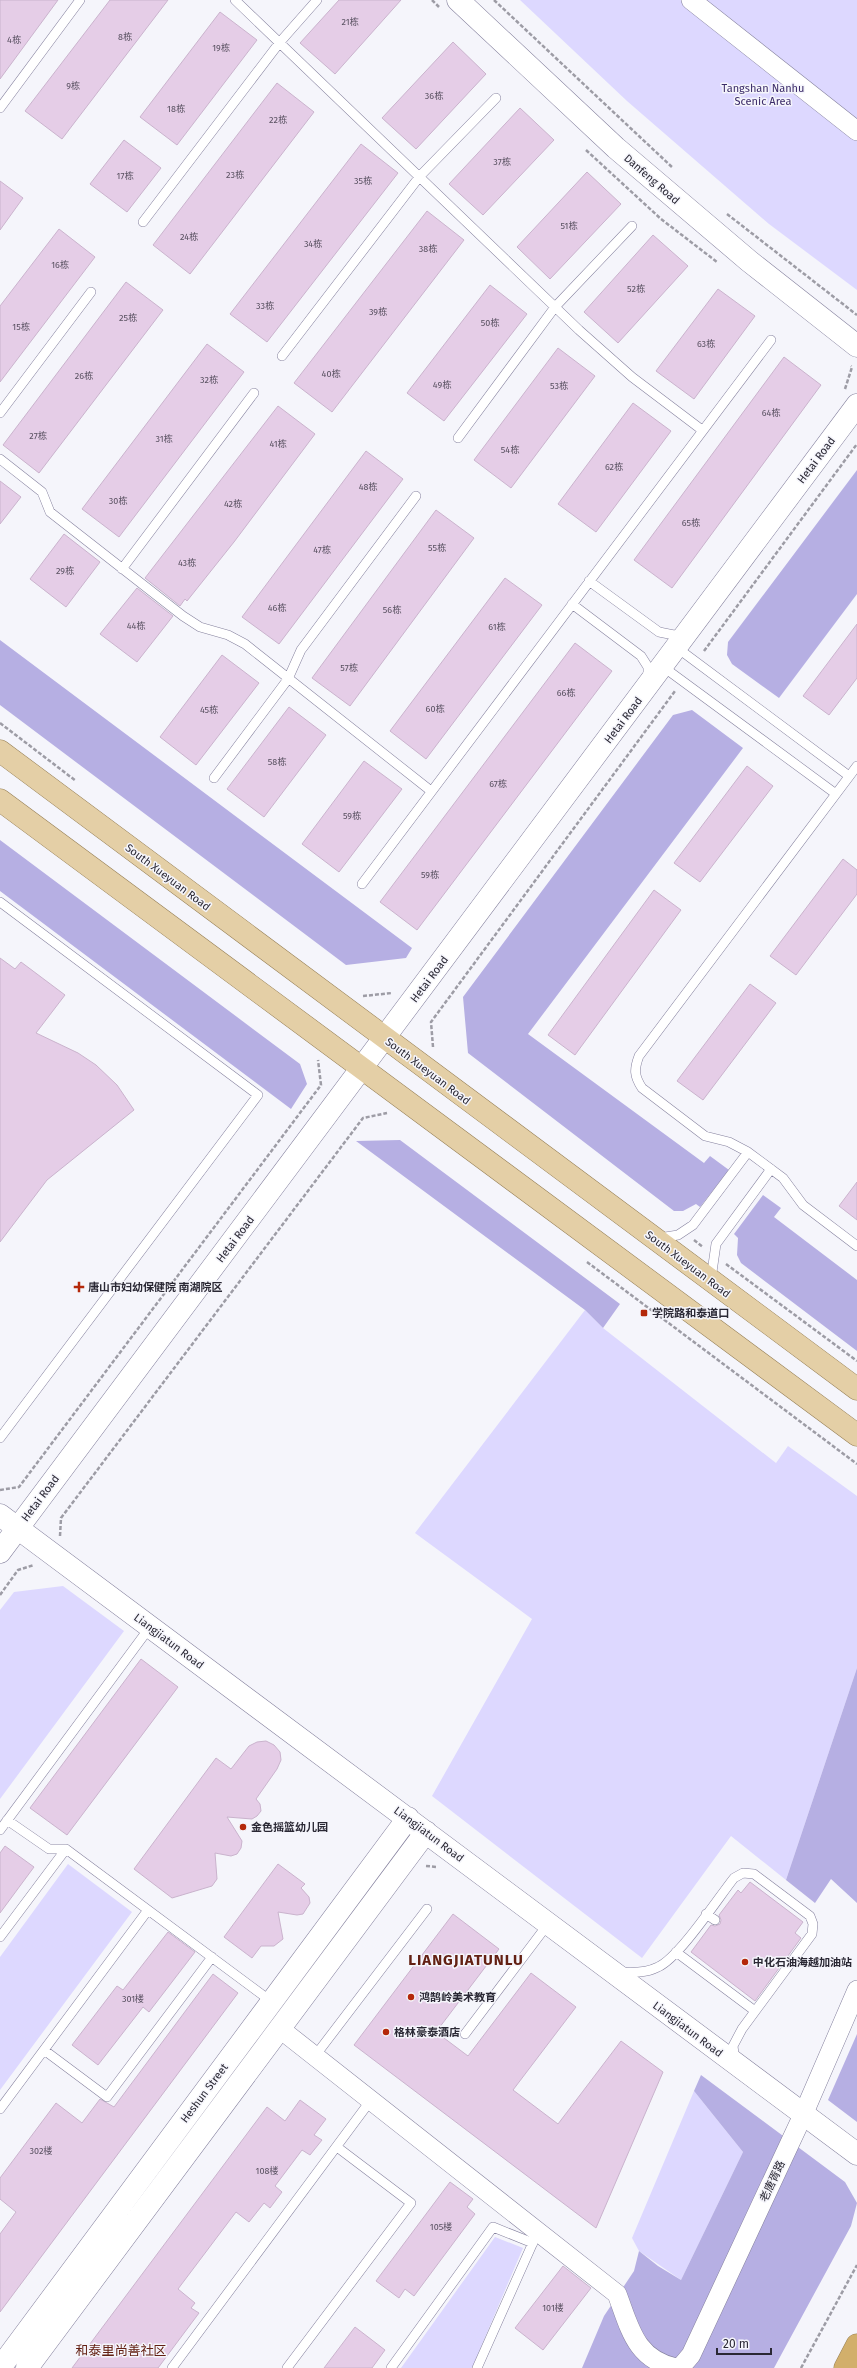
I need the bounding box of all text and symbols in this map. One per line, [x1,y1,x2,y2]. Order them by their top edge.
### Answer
house number: 21栋 [341,16,359,27]
house number: 8栋 [118,31,132,42]
house number: 4栋 [7,34,21,45]
house number: 19栋 [212,42,230,53]
house number: 9栋 [66,80,80,91]
park label: Tangshan Nanhu Scenic Area [722,82,804,108]
house number: 36栋 [425,90,443,101]
house number: 18栋 [167,103,185,114]
house number: 22栋 [269,114,287,125]
street label: Danfeng Road [621,152,682,207]
house number: 37栋 [493,156,511,167]
house number: 23栋 [226,169,244,180]
house number: 17栋 [117,170,133,181]
house number: 35栋 [354,175,372,186]
house number: 51栋 [561,220,577,231]
house number: 24栋 [180,231,198,242]
house number: 34栋 [304,238,322,249]
house number: 38栋 [419,243,437,254]
house number: 16栋 [51,259,69,270]
house number: 52栋 [627,283,645,294]
house number: 33栋 [256,300,274,311]
house number: 39栋 [369,306,387,317]
house number: 25栋 [119,312,137,323]
house number: 50栋 [481,317,499,328]
house number: 15栋 [12,321,30,332]
house number: 63栋 [697,338,715,349]
house number: 40栋 [322,368,340,379]
house number: 26栋 [75,370,93,381]
house number: 32栋 [200,374,218,385]
house number: 49栋 [433,379,451,390]
house number: 53栋 [550,380,568,391]
house number: 64栋 [762,407,780,418]
house number: 27栋 [29,430,47,441]
house number: 31栋 [155,433,173,444]
street label: Hetai Road [795,435,838,486]
house number: 41栋 [269,438,287,449]
house number: 54栋 [501,444,519,455]
house number: 62栋 [605,461,623,472]
house number: 48栋 [359,481,377,492]
house number: 30栋 [109,495,127,506]
house number: 42栋 [224,498,242,509]
house number: 65栋 [682,517,700,528]
house number: 55栋 [428,542,446,553]
house number: 47栋 [313,544,331,555]
house number: 43栋 [178,557,196,568]
house number: 29栋 [56,565,74,576]
house number: 46栋 [268,602,286,613]
house number: 56栋 [383,604,401,615]
house number: 44栋 [127,620,145,631]
house number: 61栋 [488,621,506,632]
house number: 57栋 [340,662,358,673]
house number: 66栋 [557,687,575,698]
street label: Hetai Road [602,695,645,746]
house number: 60栋 [426,703,444,714]
house number: 45栋 [200,704,218,715]
house number: 58栋 [268,756,286,767]
house number: 67栋 [489,778,507,789]
house number: 59栋 [343,810,361,821]
street label: South Xueyuan Road [123,841,213,914]
house number: 59栋 [421,869,439,880]
street label: Hetai Road [408,954,451,1005]
street label: South Xueyuan Road [383,1035,473,1108]
street label: Hetai Road [214,1214,257,1265]
street label: South Xueyuan Road [643,1228,733,1301]
marker: 唐山市妇幼保健院 南湖院区 [73,1281,85,1293]
place label: 唐山市妇幼保健院 南湖院区 [88,1281,223,1294]
place label: 学院路和泰道口 [652,1307,729,1320]
marker: 学院路和泰道口 [639,1308,649,1318]
street label: Hetai Road [19,1473,62,1524]
street label: Liangjiatun Road [131,1611,206,1672]
street label: Liangjiatun Road [391,1804,466,1865]
place label: 金色摇篮幼儿园 [251,1821,328,1834]
marker: 金色摇篮幼儿园 [238,1822,248,1832]
district label: LIANGJIATUNLU [408,1951,524,1969]
place label: 中化石油海越加油站 [753,1956,852,1969]
marker: 中化石油海越加油站 [740,1957,750,1967]
place label: 鸿鹄岭美术教育 [419,1991,496,2004]
marker: 鸿鹄岭美术教育 [406,1992,416,2002]
house number: 301楼 [122,1994,144,2004]
street label: Liangjiatun Road [650,1999,725,2060]
place label: 格林豪泰酒店 [394,2026,460,2039]
marker: 格林豪泰酒店 [381,2027,391,2037]
street label: Heshun Street [178,2061,231,2125]
house number: 302楼 [30,2146,52,2156]
street label: 老唐胥路 [757,2159,788,2204]
house number: 108楼 [256,2166,278,2176]
house number: 105楼 [430,2222,452,2232]
house number: 101楼 [542,2303,564,2313]
scale bar [717,2330,771,2356]
text: 20 m [723,2337,749,2351]
district label: 和泰里尚善社区 [75,2343,167,2358]

